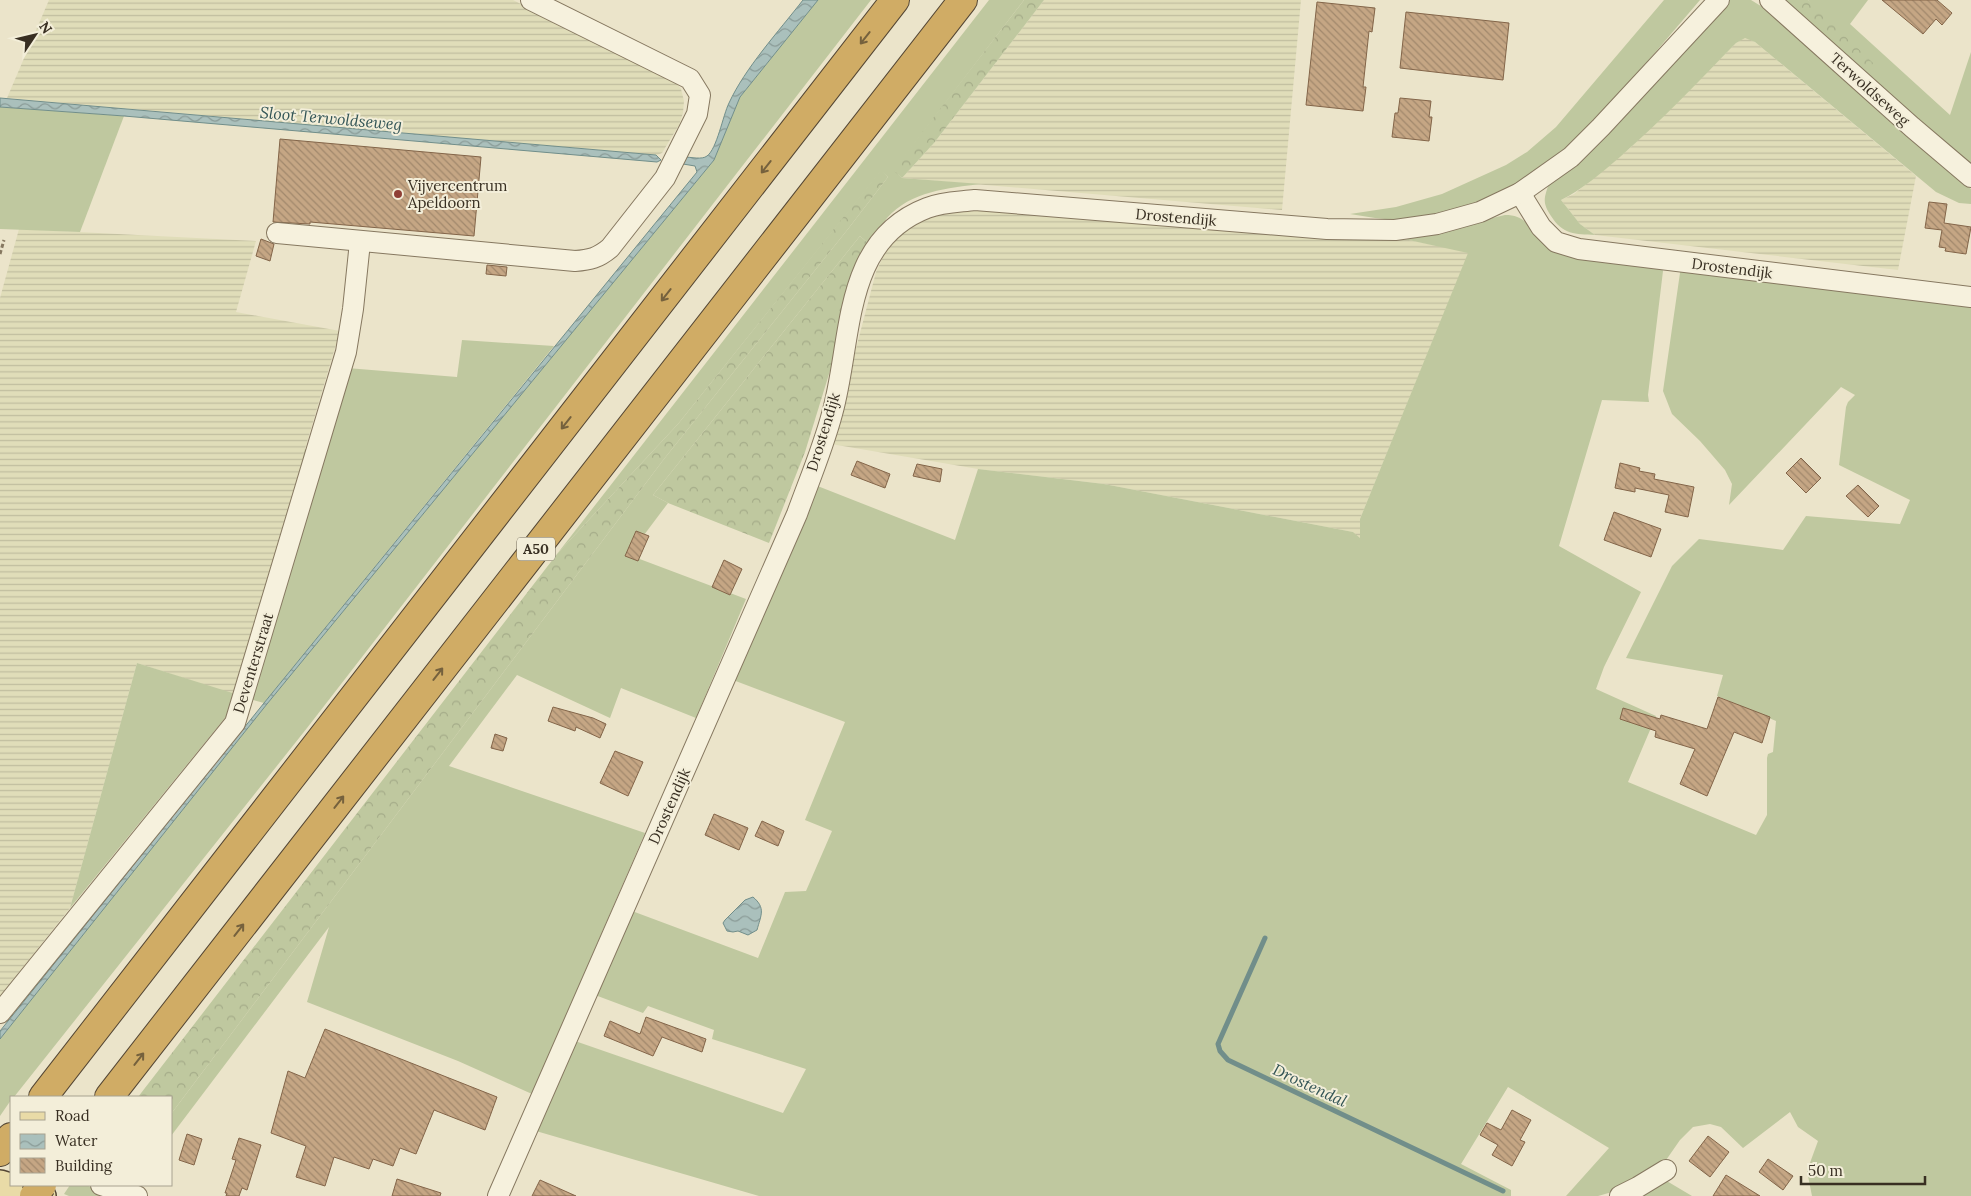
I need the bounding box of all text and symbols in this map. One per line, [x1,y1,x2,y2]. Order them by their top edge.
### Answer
north arrow [10,10,60,60]
text: N [35,18,56,37]
one-way arrow [860,32,871,45]
street label: Terwoldseweg [1826,48,1914,130]
water label: Sloot Terwoldseweg [259,102,403,134]
one-way arrow [760,160,771,173]
place label: Vijvercentrum Apeldoorn [407,176,507,212]
marker: Vijvercentrum Apeldoorn [392,188,404,200]
street label: Drostendijk [1135,204,1217,230]
street label: Drostendijk [1690,254,1774,282]
one-way arrow [661,288,671,302]
street label: Drostendijk [802,390,844,474]
one-way arrow [561,417,572,430]
road number: A50 [517,538,555,560]
street label: Deventerstraat [229,610,277,716]
one-way arrow [433,668,444,681]
street label: Drostendijk [644,765,694,847]
one-way arrow [333,796,344,809]
one-way arrow [233,924,244,937]
one-way arrow [134,1053,145,1066]
water label: Drostendal [1270,1059,1351,1111]
legend [10,1096,172,1186]
text: Road [55,1106,90,1125]
text: Water [55,1131,98,1150]
scale bar [1801,1154,1925,1186]
text: Building [55,1156,113,1175]
text: 50 m [1808,1161,1843,1180]

